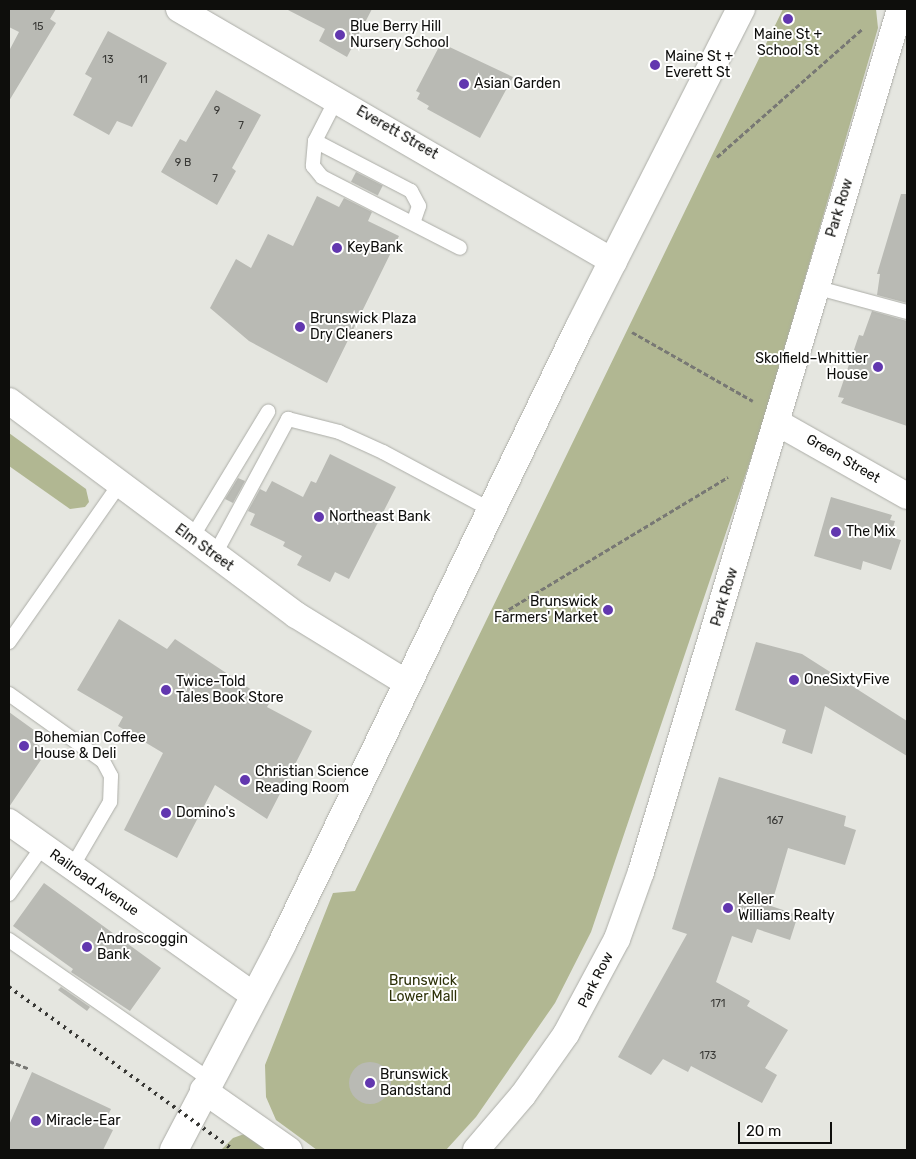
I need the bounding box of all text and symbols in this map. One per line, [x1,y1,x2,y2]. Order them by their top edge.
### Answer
marker: Maine St + School St [782,13,794,25]
place label: Blue Berry Hill Nursery School [350,19,449,52]
house number: 15 [32,20,44,34]
place label: Maine St + School St [754,27,822,59]
marker: Blue Berry Hill Nursery School [334,29,346,41]
place label: Maine St + Everett St [665,49,733,82]
house number: 13 [102,53,114,67]
marker: Maine St + Everett St [649,59,661,71]
house number: 11 [138,73,148,87]
place label: Asian Garden [474,76,561,92]
marker: Asian Garden [458,78,470,90]
street label: Everett Street [353,103,441,163]
house number: 9 [214,104,220,118]
house number: 7 [238,119,244,133]
house number: 9 B [175,156,191,170]
house number: 7 [212,172,218,186]
street label: Park Row [823,177,857,239]
place label: KeyBank [347,240,403,256]
marker: KeyBank [331,242,343,254]
place label: Brunswick Plaza Dry Cleaners [310,311,417,344]
marker: Brunswick Plaza Dry Cleaners [294,321,306,333]
place label: Skolfield–Whittier House [755,351,868,384]
marker: Skolfield–Whittier House [872,361,884,373]
street label: Green Street [803,431,883,487]
place label: Northeast Bank [329,509,430,525]
marker: Northeast Bank [313,511,325,523]
street label: Elm Street [171,521,237,575]
place label: The Mix [846,524,896,540]
marker: The Mix [830,526,842,538]
street label: Park Row [708,566,742,628]
place label: Brunswick Farmers' Market [494,594,598,626]
marker: Brunswick Farmers' Market [602,604,614,616]
place label: OneSixtyFive [804,672,890,688]
place label: Twice-Told Tales Book Store [176,674,284,706]
marker: OneSixtyFive [788,674,800,686]
marker: Twice-Told Tales Book Store [160,684,172,696]
place label: Bohemian Coffee House & Deli [34,730,146,762]
marker: Bohemian Coffee House & Deli [18,740,30,752]
place label: Christian Science Reading Room [255,764,369,796]
marker: Christian Science Reading Room [239,774,251,786]
place label: Domino's [176,805,236,821]
marker: Domino's [160,807,172,819]
house number: 167 [767,814,783,828]
street label: Railroad Avenue [46,846,142,920]
place label: Keller Williams Realty [738,892,835,924]
marker: Keller Williams Realty [722,902,734,914]
place label: Androscoggin Bank [97,931,188,964]
marker: Androscoggin Bank [81,941,93,953]
street label: Park Row [575,949,617,1011]
park label: Brunswick Lower Mall [389,973,457,1006]
house number: 171 [710,997,726,1011]
house number: 173 [700,1049,716,1063]
place label: Brunswick Bandstand [380,1067,451,1100]
marker: Brunswick Bandstand [364,1077,376,1089]
scale bar [741,1112,835,1144]
place label: Miracle-Ear [46,1113,121,1129]
marker: Miracle-Ear [30,1115,42,1127]
text: 20 m [746,1122,781,1140]

